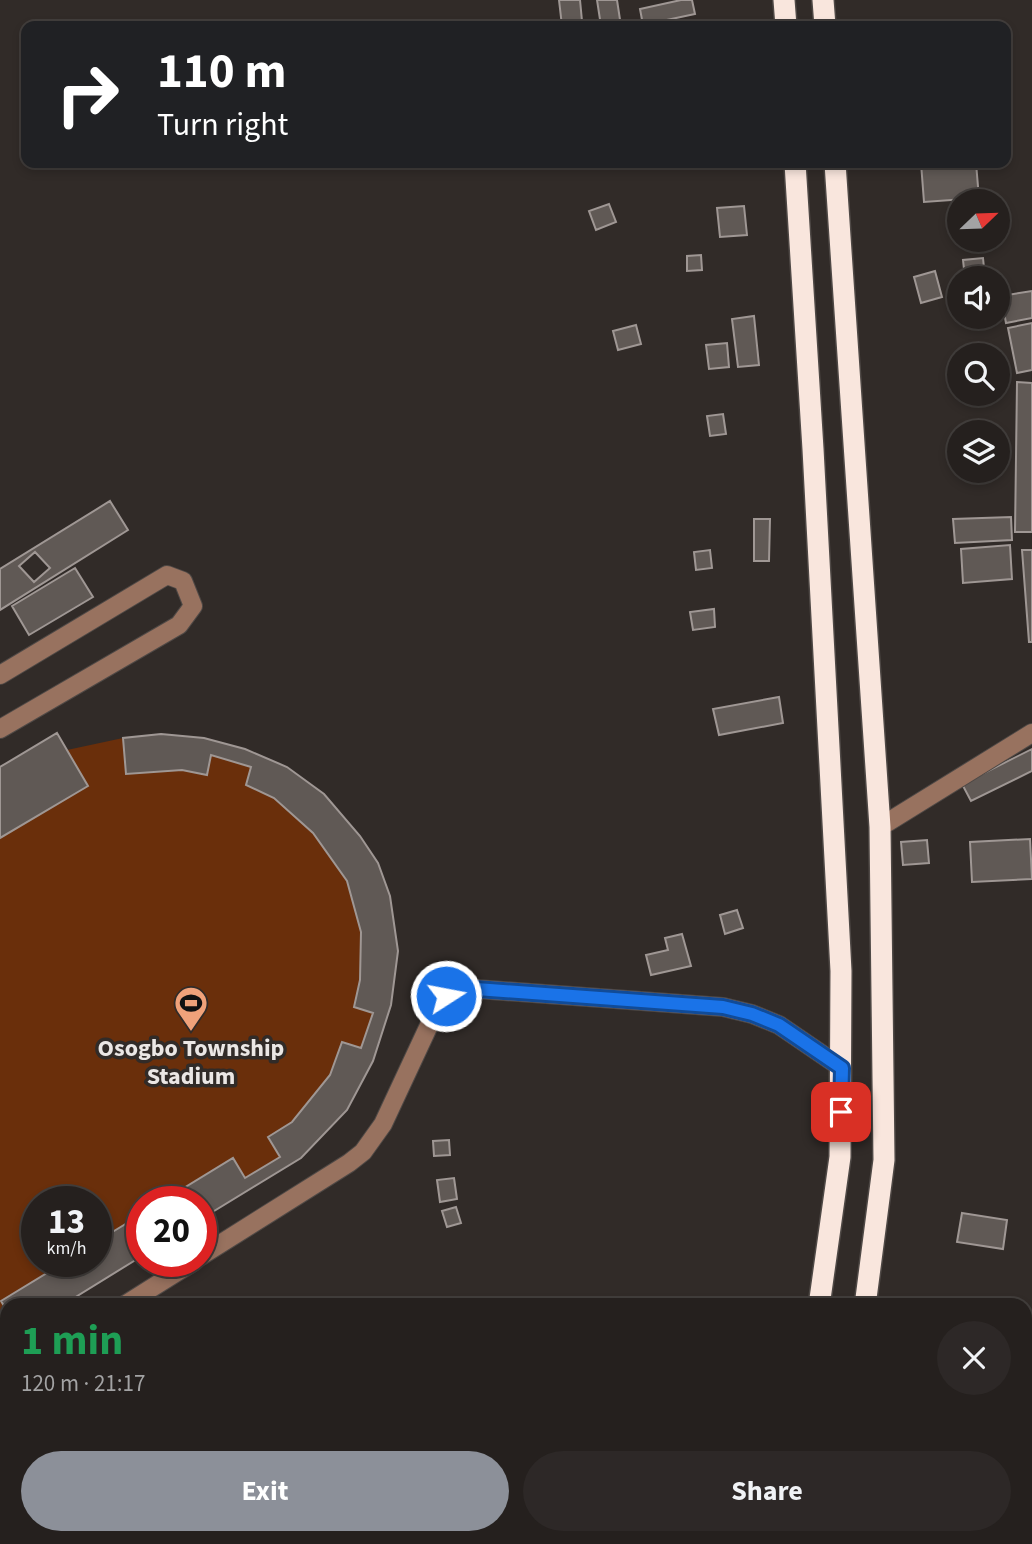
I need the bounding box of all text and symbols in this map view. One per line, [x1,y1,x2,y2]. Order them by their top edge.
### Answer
text: 110 m [157,37,286,107]
icon: right [42,49,133,140]
text: Turn right [157,102,288,148]
north arrow [947,189,1010,252]
map controls [947,189,1010,483]
button: sound [947,266,1010,329]
button: search [947,343,1010,406]
button: layers [947,420,1010,483]
position arrow [409,959,483,1033]
sports icon: Osogbo Township Stadium [172,984,210,1033]
place label: Osogbo Township Stadium [98,1031,284,1094]
pin [811,1082,871,1142]
icon: arrive [822,1093,860,1131]
speed limit sign: 20 [126,1186,217,1277]
text: 13 [48,1197,85,1247]
text: km/h [47,1236,86,1261]
text: 1 min [21,1311,123,1371]
button: close [937,1321,1011,1395]
text: 120 m · 21:17 [21,1367,145,1400]
button: Exit [21,1451,509,1531]
button: Share [523,1451,1011,1531]

